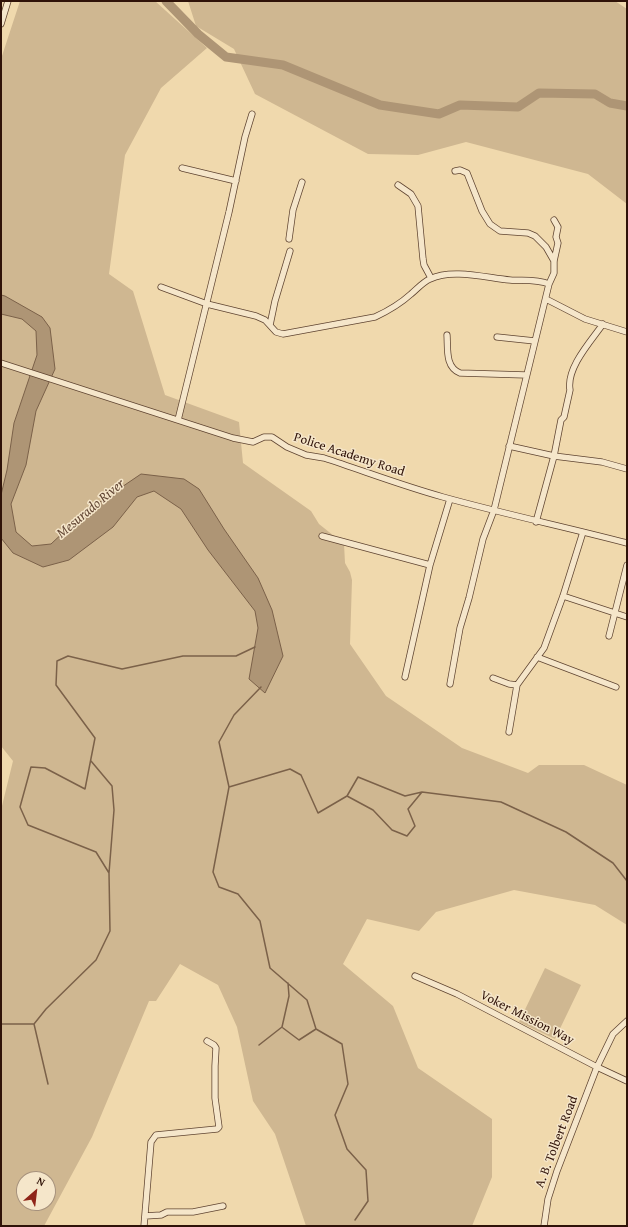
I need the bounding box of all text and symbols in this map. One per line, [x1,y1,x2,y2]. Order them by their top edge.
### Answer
street label: Police Academy Road [292,430,406,480]
water label: Mesurado River [54,476,128,542]
street label: Voker Mission Way [477,988,577,1048]
street label: A. B. Tolbert Road [532,1094,582,1190]
north arrow [16,1171,56,1211]
text: N [34,1172,48,1190]

